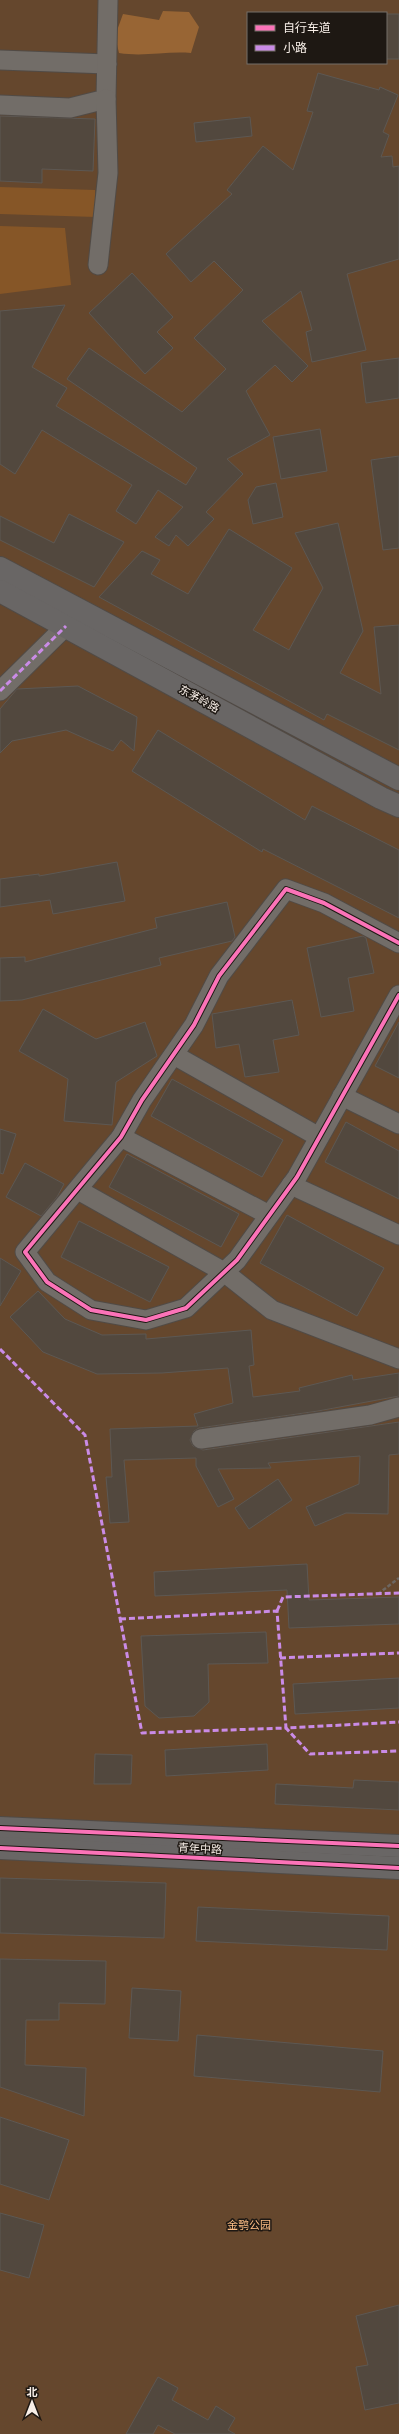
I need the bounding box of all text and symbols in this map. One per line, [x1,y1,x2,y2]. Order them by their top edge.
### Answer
legend [247,12,387,64]
text: 自行车道 [283,20,331,36]
text: 小路 [283,40,307,56]
street label: 东茅岭路 [176,682,222,716]
street label: 青年中路 [178,1840,222,1858]
park label: 金鹗公园 [227,2218,271,2233]
north arrow [12,2382,52,2422]
text: 北 [27,2385,38,2400]

